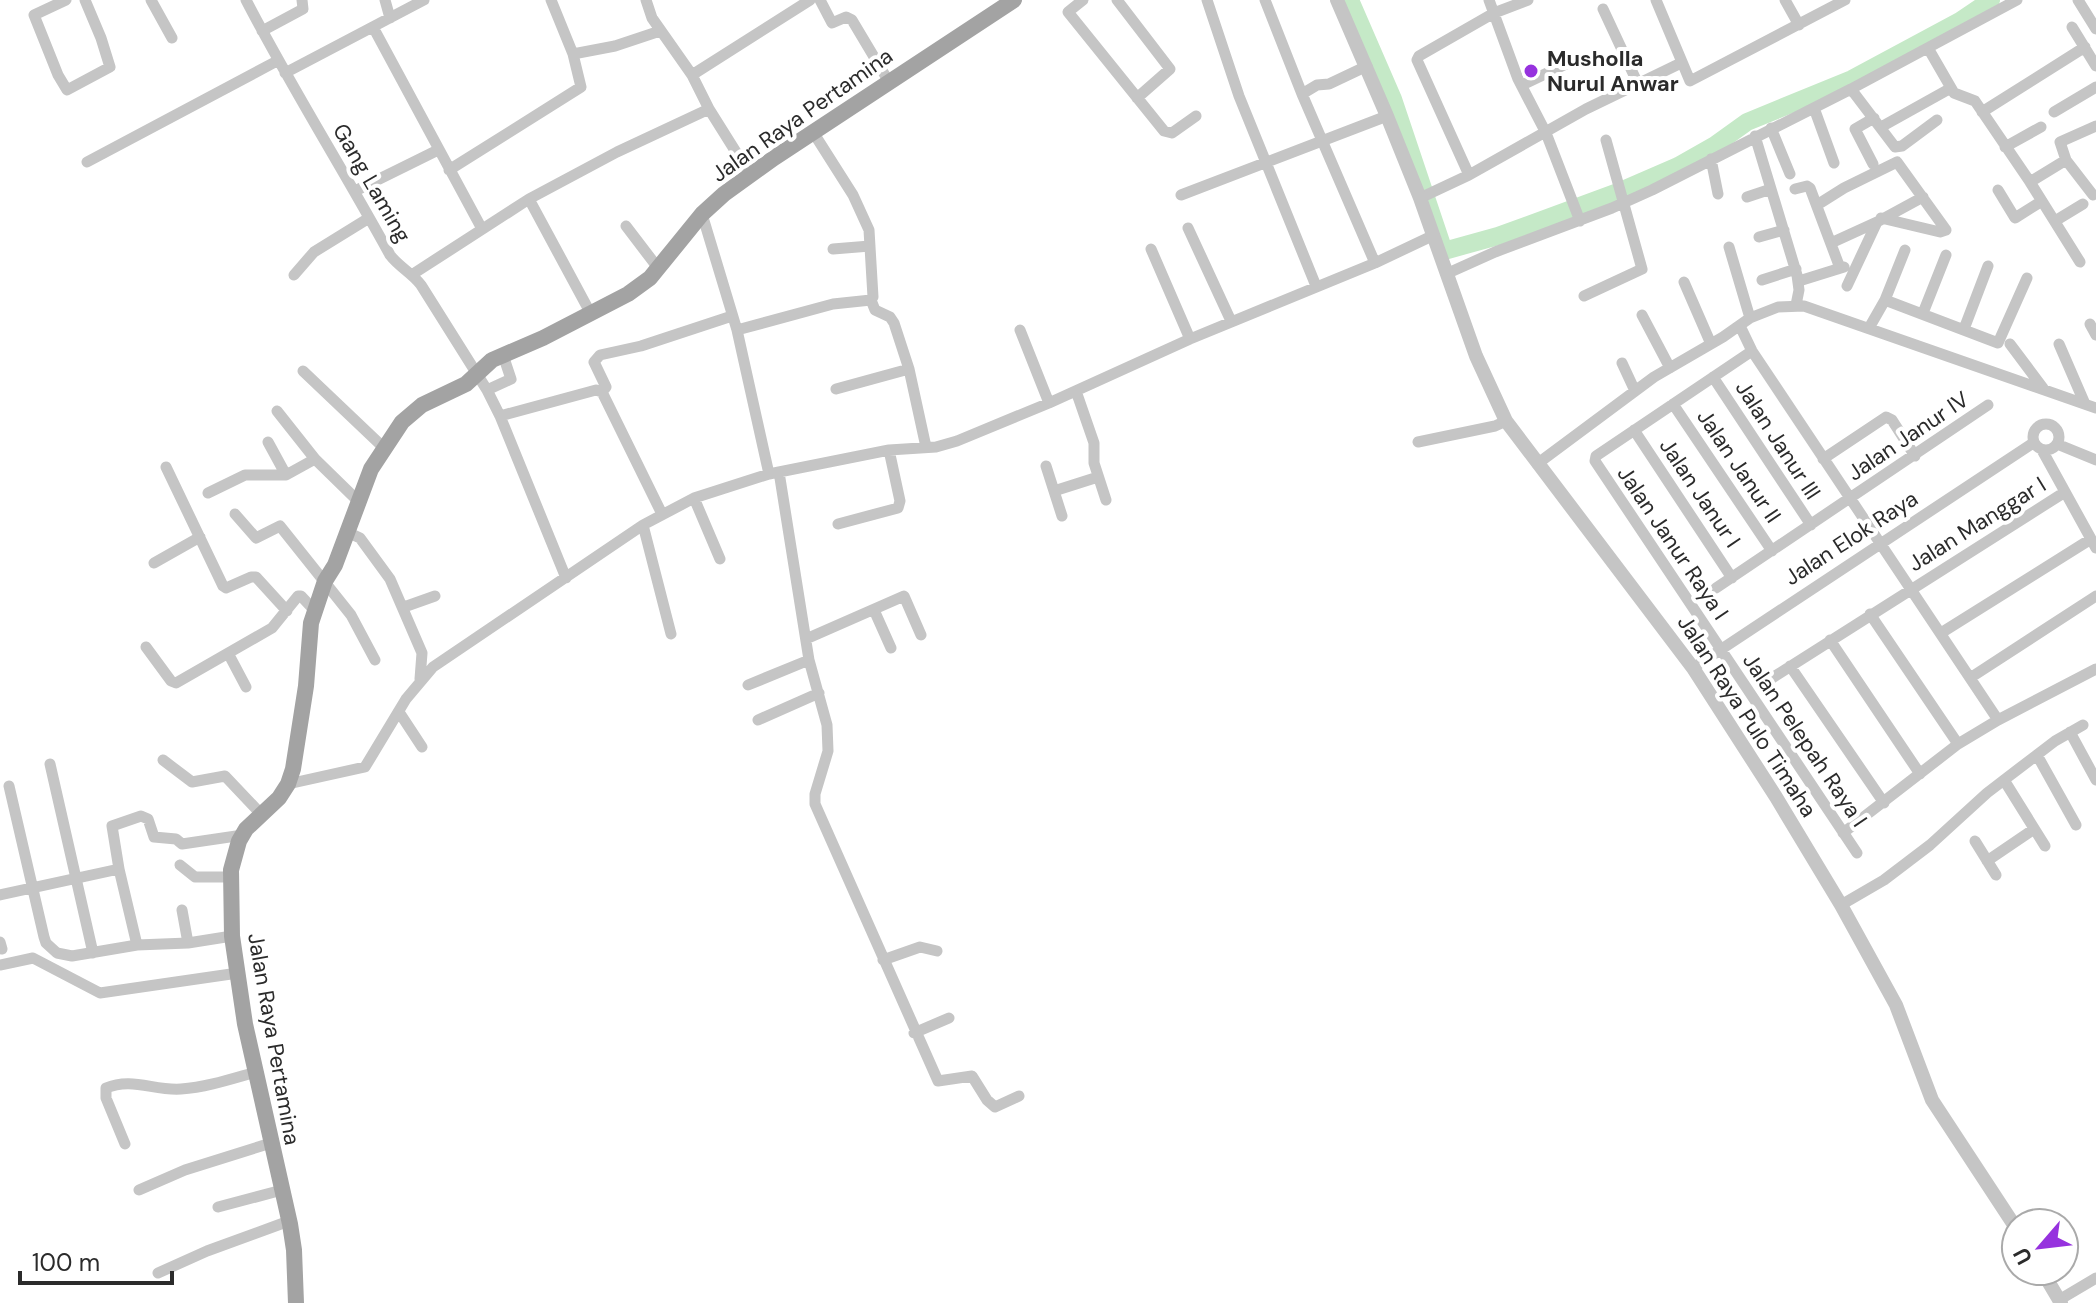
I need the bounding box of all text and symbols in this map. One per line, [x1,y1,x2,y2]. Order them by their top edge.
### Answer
street label: Jalan Raya Pertamina [706,41,898,189]
place label: Musholla Nurul Anwar [1547,44,1679,98]
marker: Musholla Nurul Anwar [1522,62,1540,80]
street label: Gang Laming [326,118,418,248]
street label: Jalan Janur III [1730,376,1826,504]
street label: Jalan Janur IV [1842,385,1975,487]
street label: Jalan Janur II [1653,433,1747,553]
street label: Jalan Janur I [1654,434,1746,552]
street label: Jalan Janur Raya I [1611,460,1735,626]
street label: Jalan Manggar I [1903,470,2051,578]
street label: Jalan Elok Raya [1779,484,1923,592]
street label: Jalan Raya Pulo Timaha [1671,610,1823,822]
street label: Jalan Pelepah Raya I [1736,648,1874,832]
street label: Jalan Raya Pertamina [241,931,307,1147]
north arrow [2000,1207,2080,1287]
scale bar [20,1235,172,1285]
text: U [2006,1243,2039,1270]
text: 100 m [32,1247,100,1278]

